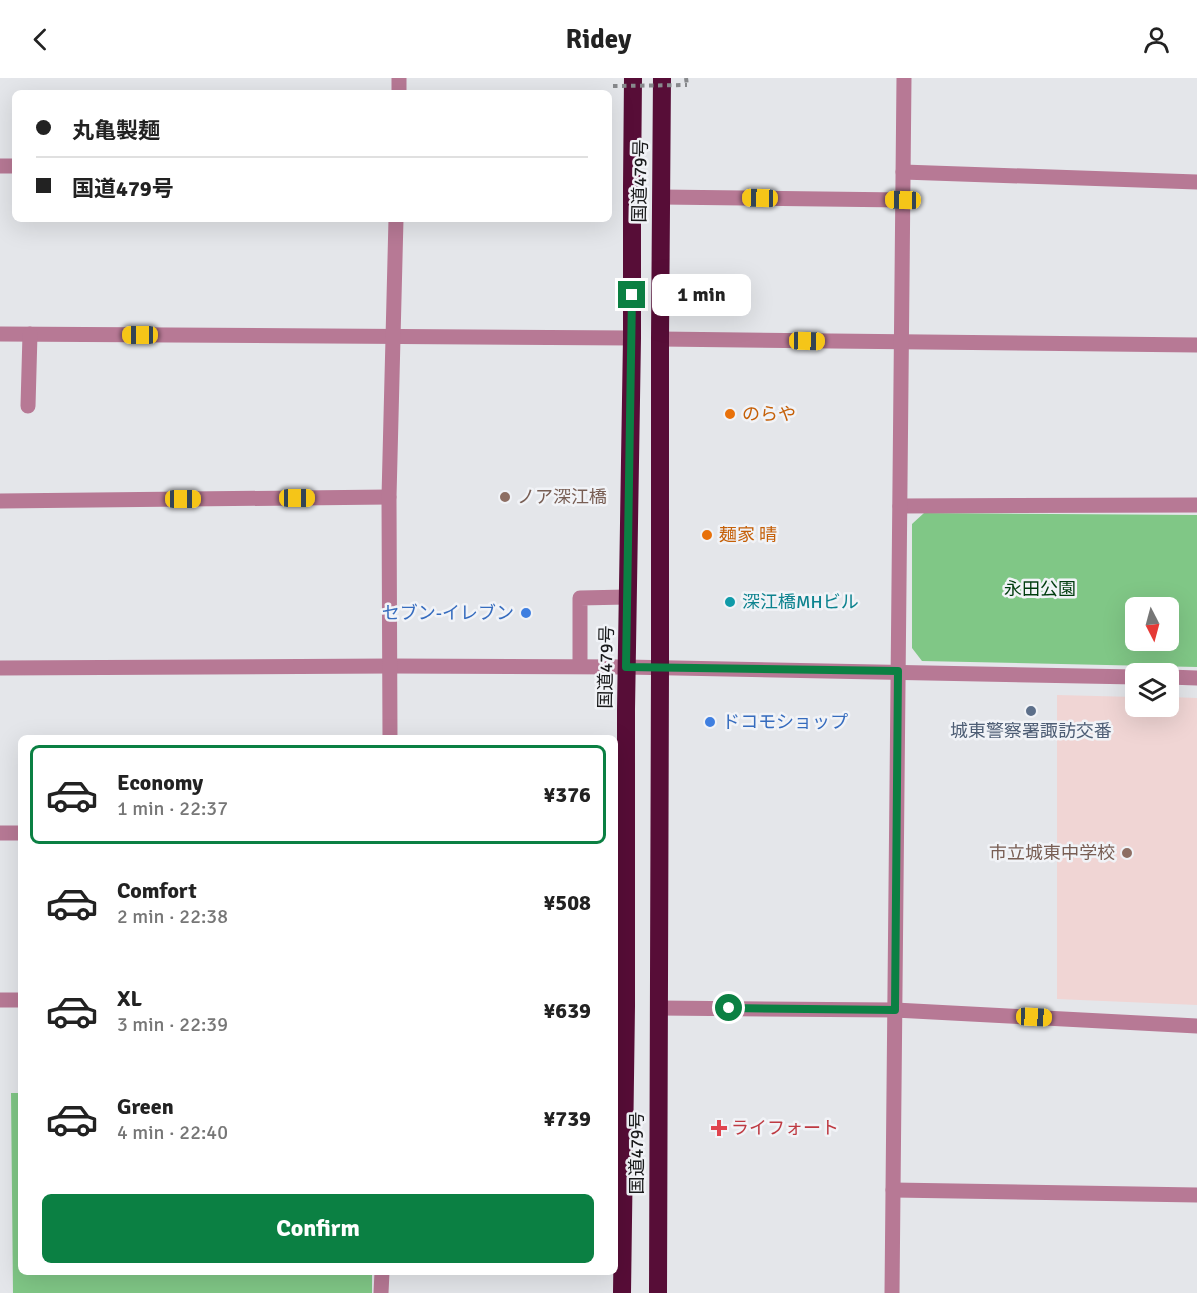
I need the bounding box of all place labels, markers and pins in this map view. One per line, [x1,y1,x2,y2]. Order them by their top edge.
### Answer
place label: のらや [742,403,796,425]
marker: のらや [723,407,737,421]
place label: ノア深江橋 [517,486,607,508]
marker: ノア深江橋 [498,490,512,504]
place label: 麺家 晴 [719,524,777,546]
marker: 麺家 晴 [700,528,714,542]
place label: 深江橋MHビル [742,591,859,613]
marker: 深江橋MHビル [723,595,737,609]
place label: セブン-イレブン [382,602,514,624]
marker: セブン-イレブン [519,606,533,620]
marker: 城東警察署諏訪交番 [1024,704,1038,718]
place label: ドコモショップ [722,711,848,733]
marker: ドコモショップ [703,715,717,729]
place label: 城東警察署諏訪交番 [950,720,1112,742]
place label: 市立城東中学校 [989,842,1115,864]
marker: 市立城東中学校 [1120,846,1134,860]
place label: ライフォート [731,1117,839,1139]
marker: ライフォート [712,1121,726,1135]

